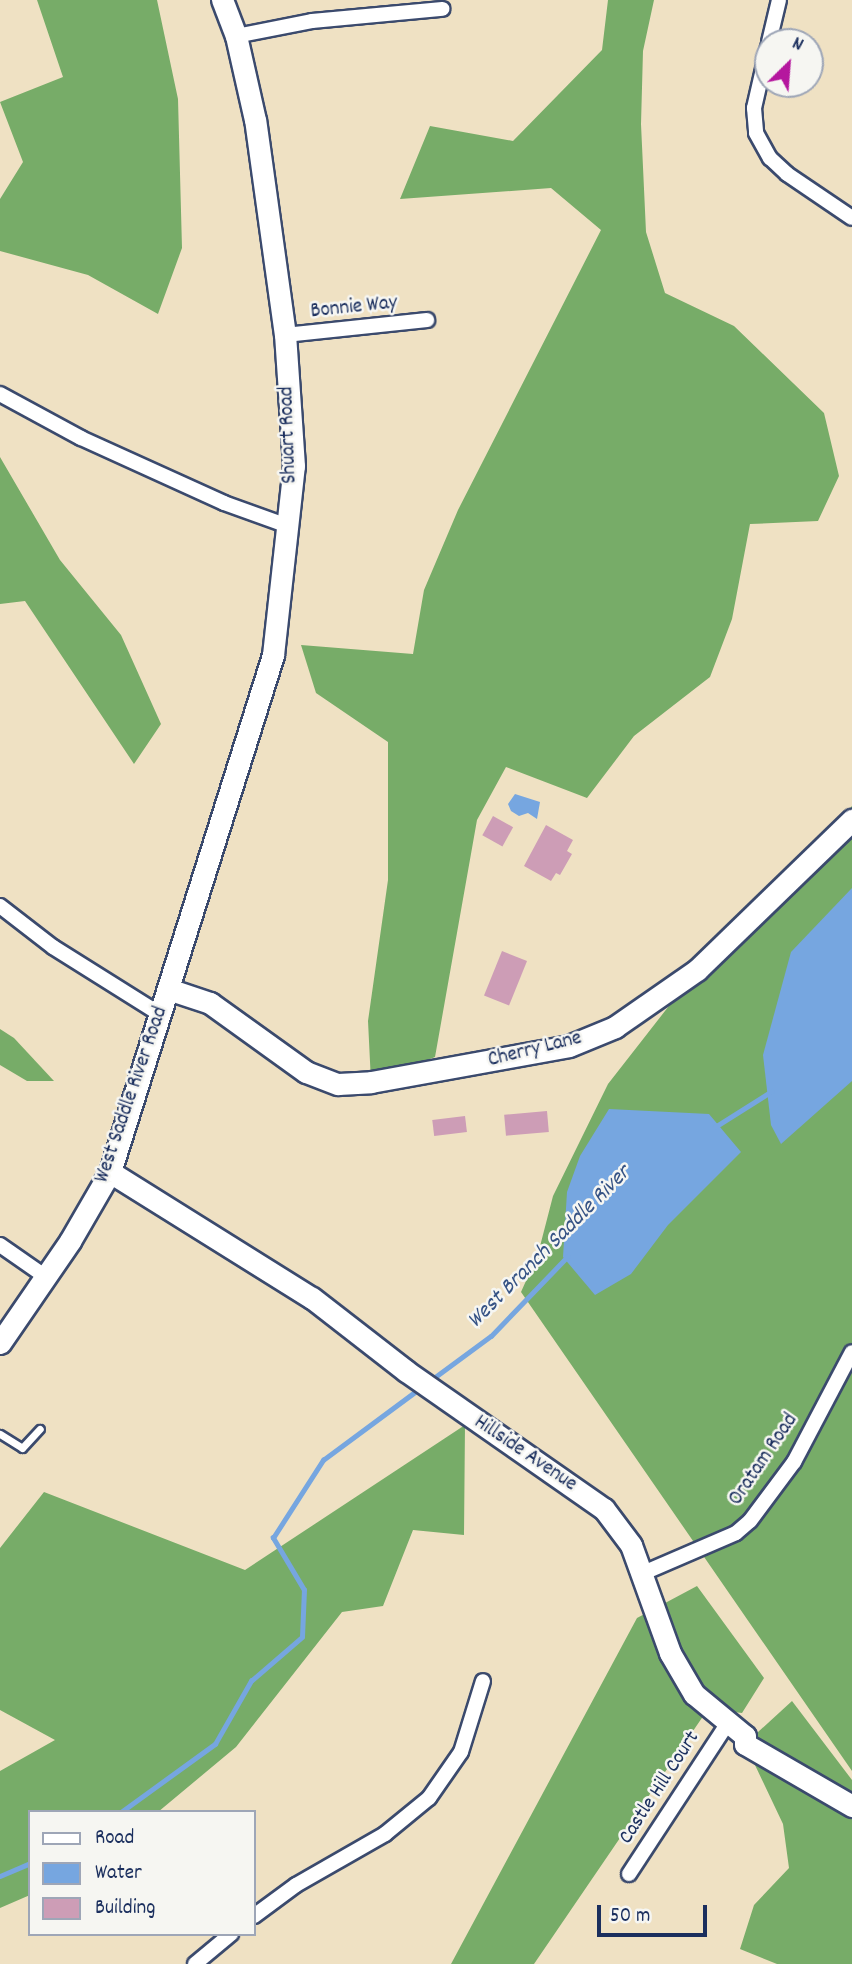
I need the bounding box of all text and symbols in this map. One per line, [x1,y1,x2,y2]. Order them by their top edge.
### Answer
north arrow [754,28,824,98]
text: N [787,31,807,60]
street label: Bonnie Way [309,291,399,325]
street label: Shuart Road [275,386,303,484]
street label: West Saddle River Road [90,1004,174,1186]
street label: Cherry Lane [486,1026,584,1074]
water label: West Branch Saddle River [463,1161,637,1335]
street label: Oratam Road [724,1409,804,1511]
street label: Hillside Avenue [469,1410,581,1498]
street label: Castle Hill Court [614,1727,706,1849]
legend [28,1810,256,1936]
text: Road [95,1824,134,1854]
text: Water [95,1859,142,1889]
scale bar [600,1890,710,1934]
text: Building [95,1894,155,1924]
text: 50 m [610,1902,650,1932]

